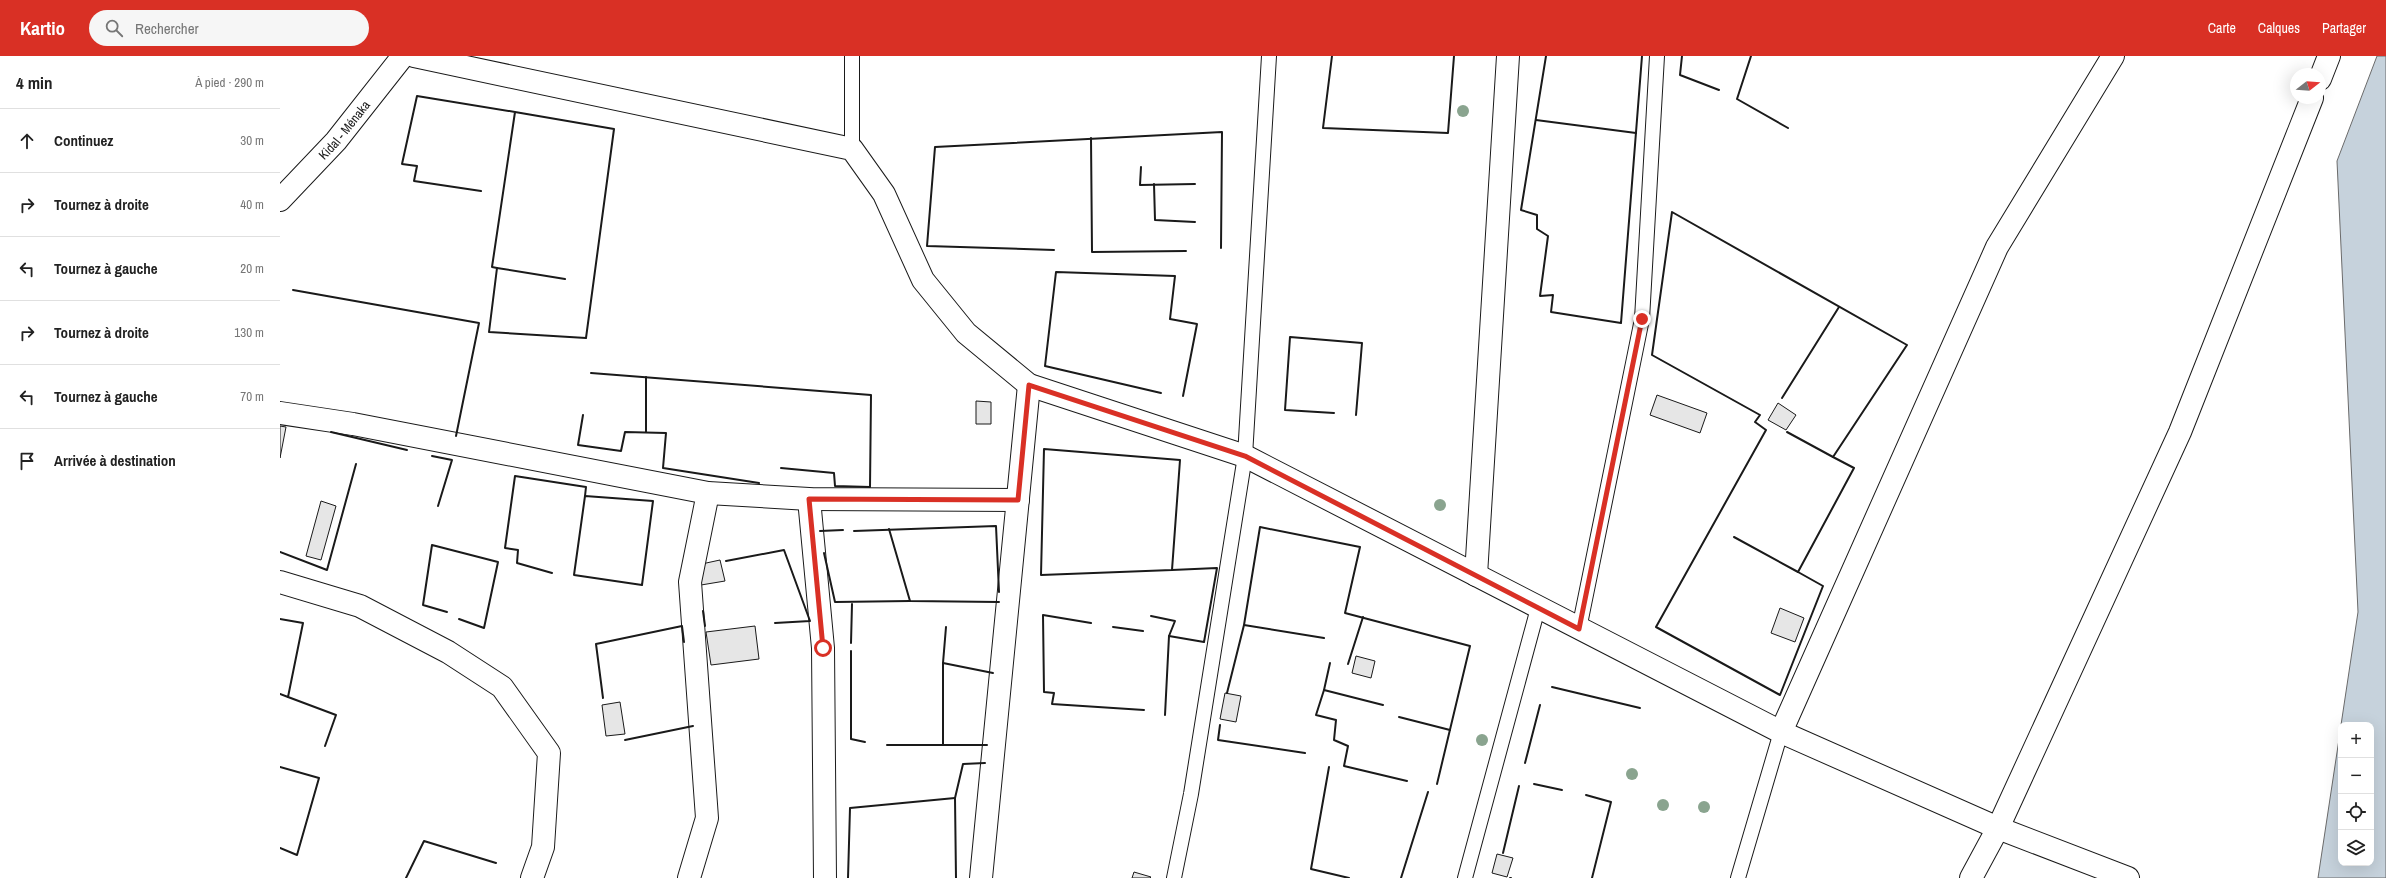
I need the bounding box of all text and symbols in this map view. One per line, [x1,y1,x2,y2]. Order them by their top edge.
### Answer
search box [89,10,369,46]
text: Kartio [20,15,65,41]
icon: search [103,17,125,39]
text: Rechercher [135,18,199,39]
text: Carte [2208,19,2236,37]
text: Calques [2258,19,2300,37]
text: Partager [2322,19,2366,37]
north arrow [2290,68,2326,104]
text: 4 min [16,71,52,94]
text: À pied · 290 m [195,74,264,91]
street label: Kidal - Ménaka [315,97,374,163]
icon: ahead [16,130,38,152]
text: Continuez [54,130,113,151]
text: 30 m [240,132,264,149]
icon: right [16,194,38,216]
text: Tournez à droite [54,194,149,215]
text: 40 m [240,196,264,213]
icon: left [16,258,38,280]
text: Tournez à gauche [54,258,158,279]
text: 20 m [240,260,264,277]
route end [1633,310,1651,328]
icon: right [16,322,38,344]
text: Tournez à droite [54,322,149,343]
text: 130 m [234,324,264,341]
icon: left [16,386,38,408]
text: Tournez à gauche [54,386,158,407]
text: 70 m [240,388,264,405]
icon: arrive [16,450,38,472]
text: Arrivée à destination [54,450,176,471]
route start [814,639,832,657]
map controls [2338,722,2374,866]
button: + [2338,722,2374,758]
button: − [2338,758,2374,794]
button: locate [2338,794,2374,830]
button: layers [2338,830,2374,866]

